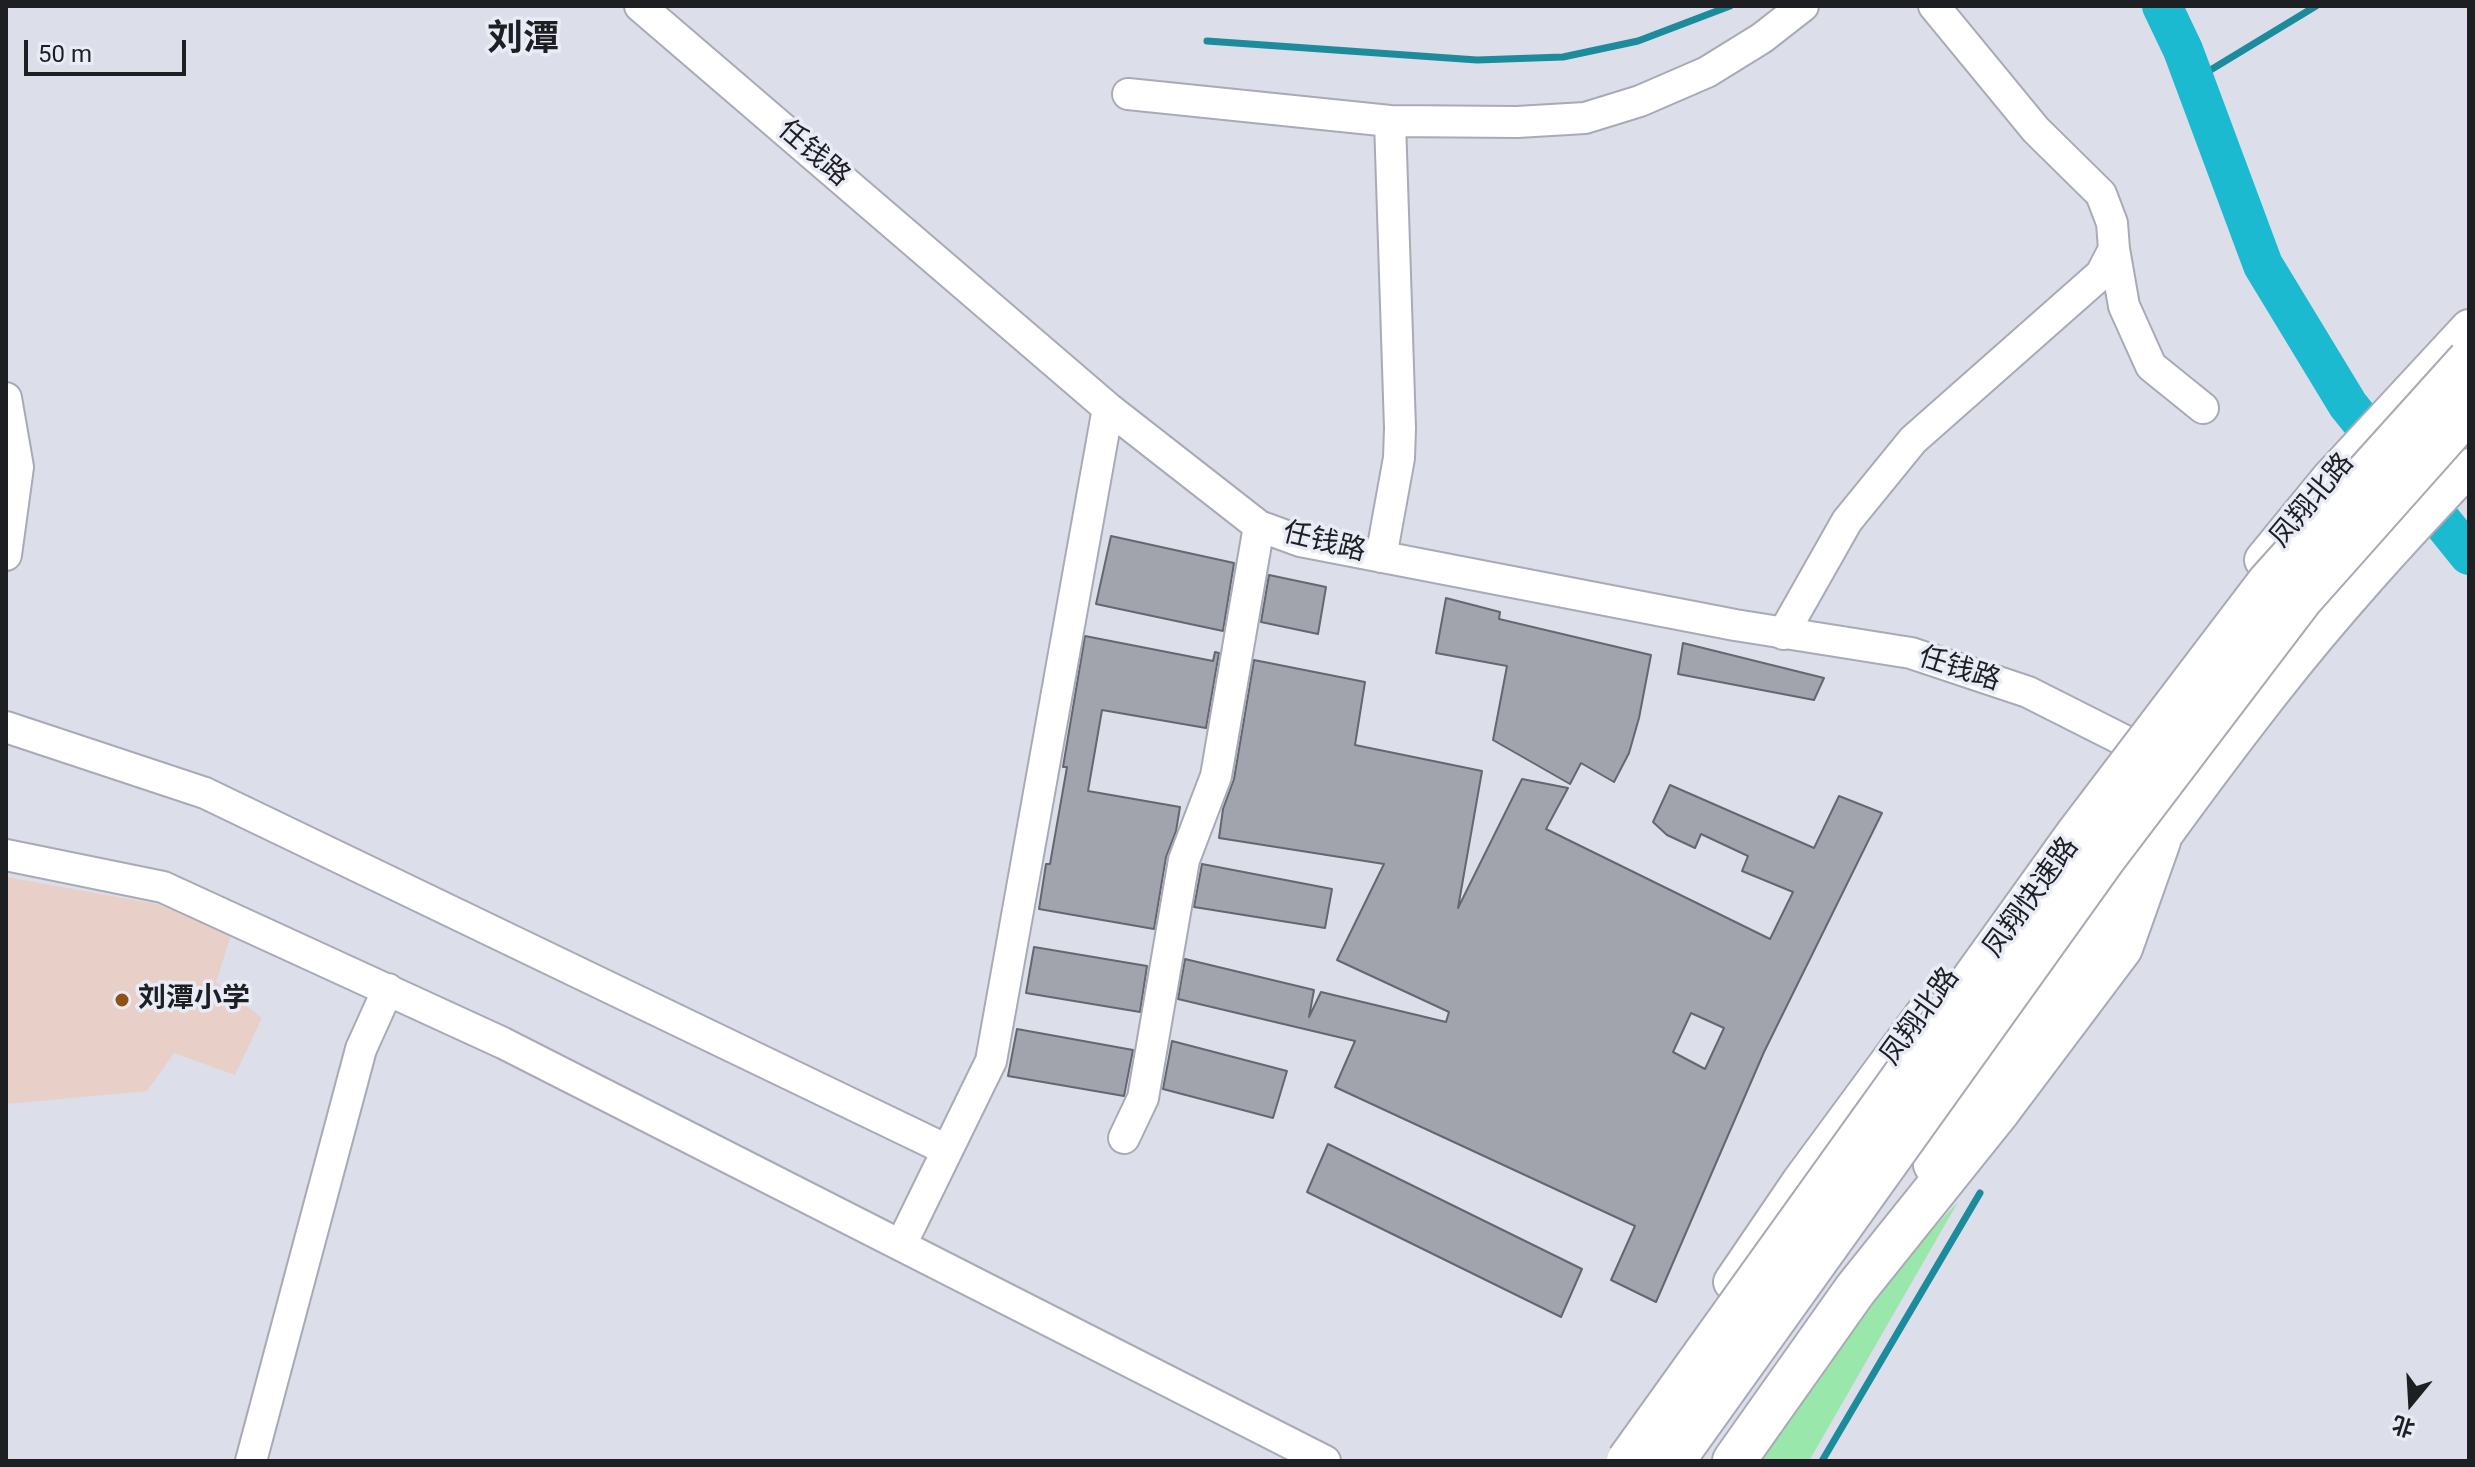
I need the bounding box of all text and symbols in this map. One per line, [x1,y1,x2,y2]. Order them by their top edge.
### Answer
district label: 刘潭 [487,19,559,63]
scale bar [28,24,190,74]
text: 50 m [38,40,92,68]
street label: 任钱路 [770,114,856,194]
street label: 凤翔北路 [2264,447,2362,555]
street label: 任钱路 [1279,517,1369,569]
street label: 任钱路 [1914,641,2004,699]
street label: 凤翔快速路 [1977,831,2087,965]
street label: 凤翔北路 [1874,962,1968,1072]
place label: 刘潭小学 [138,983,250,1017]
marker: 刘潭小学 [113,991,131,1009]
north arrow [2371,1363,2451,1443]
text: 北 [2389,1411,2418,1442]

